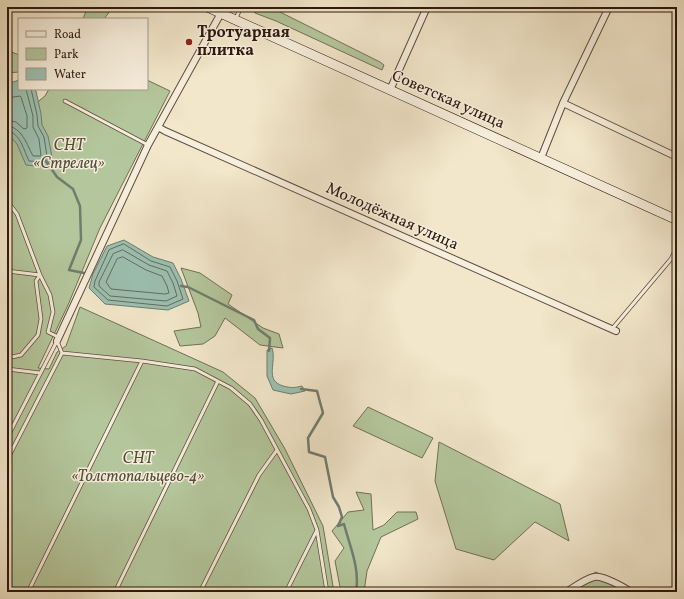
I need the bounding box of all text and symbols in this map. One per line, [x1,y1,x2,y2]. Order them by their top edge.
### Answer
legend [18,18,148,90]
place label: Тротуарная плитка [197,22,290,62]
text: Road [54,27,81,43]
marker: Тротуарная плитка [184,37,194,47]
text: Park [54,47,79,63]
street label: Советская улица [388,65,508,135]
text: Water [54,67,86,83]
park label: СНТ «Стрелец» [33,135,105,175]
street label: Молодёжная улица [322,178,462,256]
park label: СНТ «Толстопальцево-4» [71,448,205,488]

